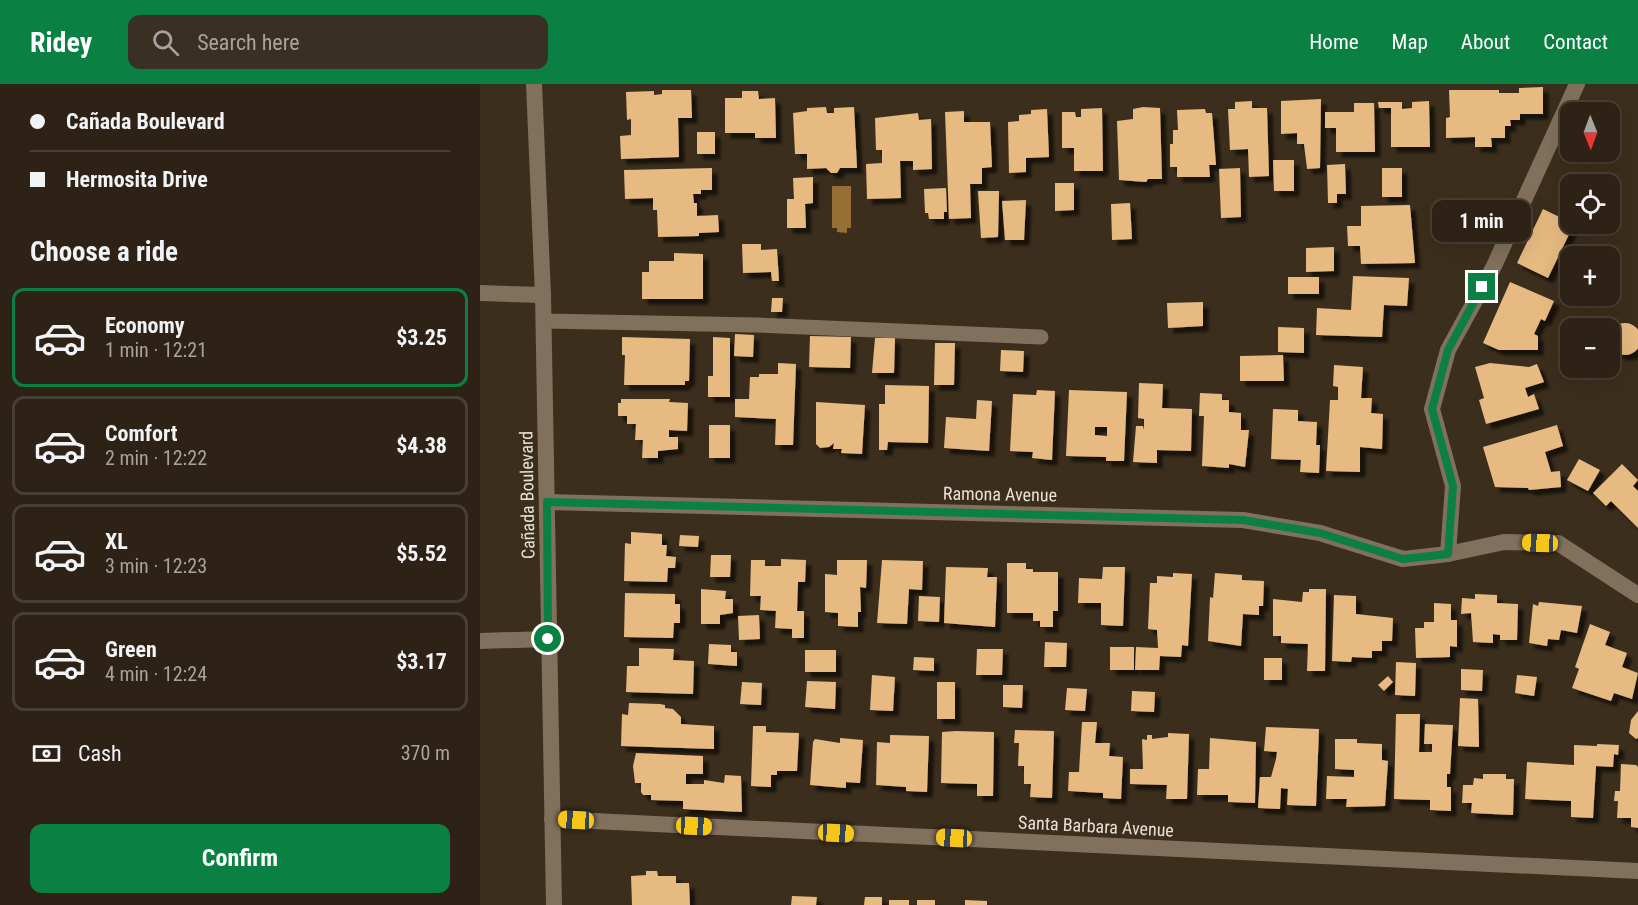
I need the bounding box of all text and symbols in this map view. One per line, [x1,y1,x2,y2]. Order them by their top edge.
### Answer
search box [128,15,548,69]
text: Ridey [30,26,92,59]
icon: search [149,26,182,59]
text: Search here [197,30,299,55]
text: Home [1309,30,1359,54]
text: Map [1392,30,1428,54]
text: About [1461,30,1510,54]
text: Contact [1543,30,1608,54]
north arrow [1560,102,1620,162]
map controls [1560,102,1620,378]
text: Cañada Boulevard [66,109,225,134]
text: Hermosita Drive [66,167,208,192]
button: locate [1560,174,1620,234]
callout: 1 min [1432,200,1532,242]
text: 1 min [1459,209,1504,233]
text: Choose a ride [30,236,178,268]
button: + [1560,246,1620,306]
route end [1468,273,1495,300]
icon: car [33,311,87,365]
text: Economy [105,313,185,338]
button: − [1560,318,1620,378]
text: $3.25 [396,325,447,350]
text: 1 min · 12:21 [105,338,207,362]
icon: car [33,419,87,473]
text: Comfort [105,421,178,446]
street label: Cañada Boulevard [515,431,539,559]
text: $4.38 [396,433,447,458]
text: 2 min · 12:22 [105,446,207,470]
street label: Ramona Avenue [943,483,1057,505]
icon: car [33,527,87,581]
text: XL [105,529,128,554]
car [1522,533,1558,553]
text: $5.52 [396,541,447,566]
text: 3 min · 12:23 [105,554,207,578]
route start [534,625,561,652]
icon: car [33,635,87,689]
text: Green [105,637,157,662]
text: $3.17 [396,649,447,674]
text: 4 min · 12:24 [105,662,207,686]
icon: cash [30,737,63,770]
text: Cash [78,741,122,766]
text: 370 m [401,741,450,765]
car [558,810,594,830]
street label: Santa Barbara Avenue [1018,811,1174,841]
car [676,816,712,836]
car [818,823,854,843]
button: Confirm [30,824,450,893]
car [936,828,972,848]

